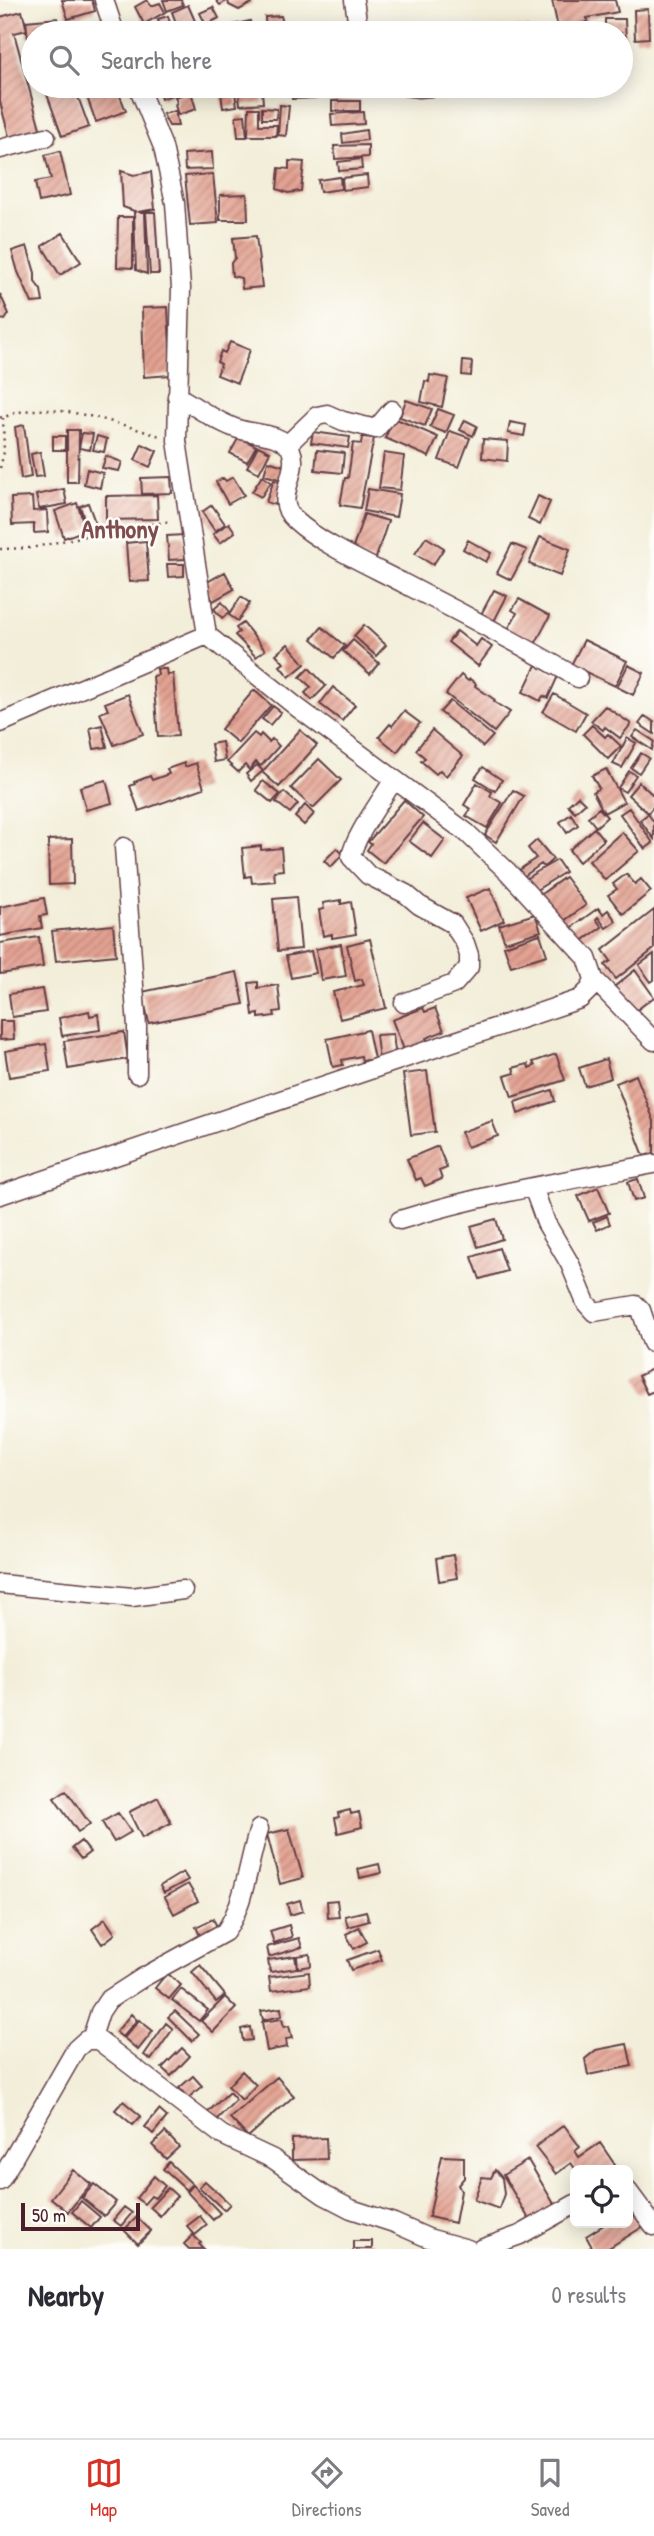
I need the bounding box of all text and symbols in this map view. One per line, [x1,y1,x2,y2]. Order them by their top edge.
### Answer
search box [21,21,633,98]
icon: search [45,41,83,79]
text: Search here [101,42,212,77]
district label: Anthony [81,511,159,547]
map controls [570,2165,633,2228]
button: locate [570,2165,633,2228]
scale bar [21,2200,140,2232]
text: 50 m [32,2202,66,2228]
text: Nearby [28,2275,104,2315]
text: 0 results [551,2279,626,2310]
tab: Map [85,2454,123,2522]
tab: Directions [292,2454,362,2522]
tab: Saved [531,2454,569,2522]

